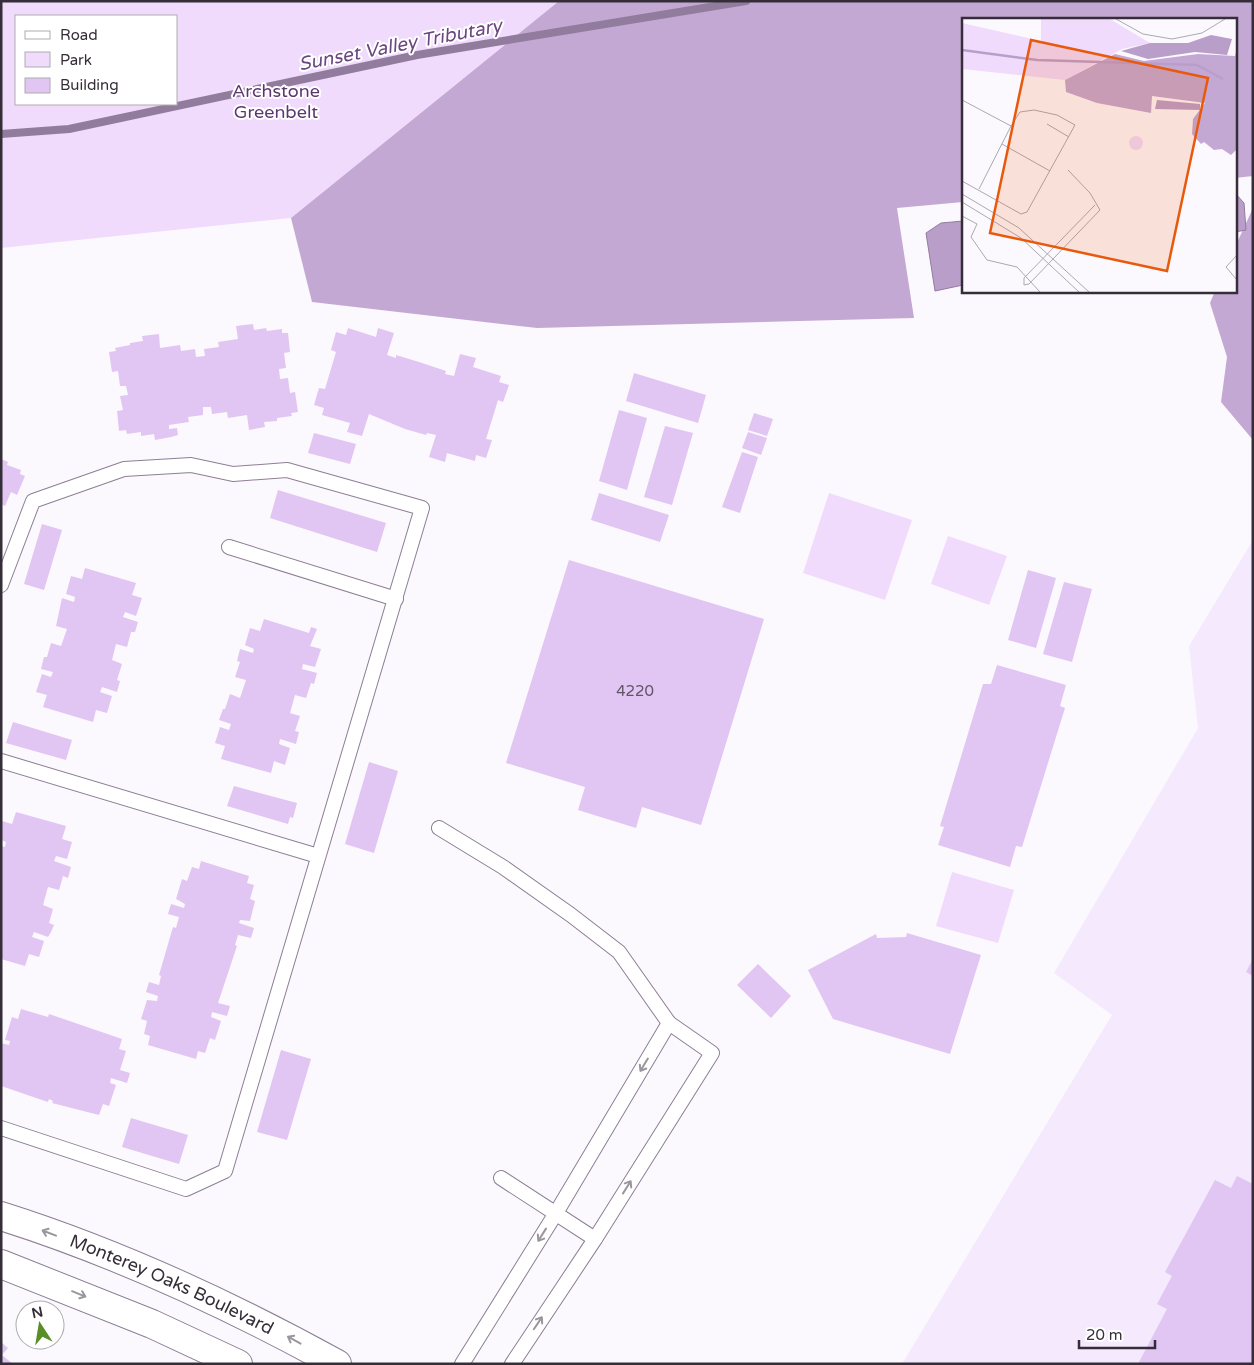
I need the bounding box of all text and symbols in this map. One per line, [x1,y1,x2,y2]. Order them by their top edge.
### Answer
water label: Sunset Valley Tributary [297,14,506,75]
legend [15,15,178,105]
inset map [962,18,1236,292]
text: Road [60,26,98,44]
text: Park [60,51,92,69]
text: Building [60,76,119,94]
park label: Archstone Greenbelt [232,80,320,123]
house number: 4220 [616,682,654,700]
one-way arrow [638,1058,648,1072]
one-way arrow [622,1180,632,1194]
one-way arrow [537,1227,547,1241]
one-way arrow [42,1228,57,1237]
street label: Monterey Oaks Boulevard [67,1230,277,1339]
one-way arrow [72,1290,87,1299]
north arrow [15,1300,65,1350]
text: N [30,1303,45,1322]
one-way arrow [533,1316,544,1330]
scale bar [1079,1318,1155,1350]
text: 20 m [1086,1326,1123,1344]
one-way arrow [287,1335,302,1345]

